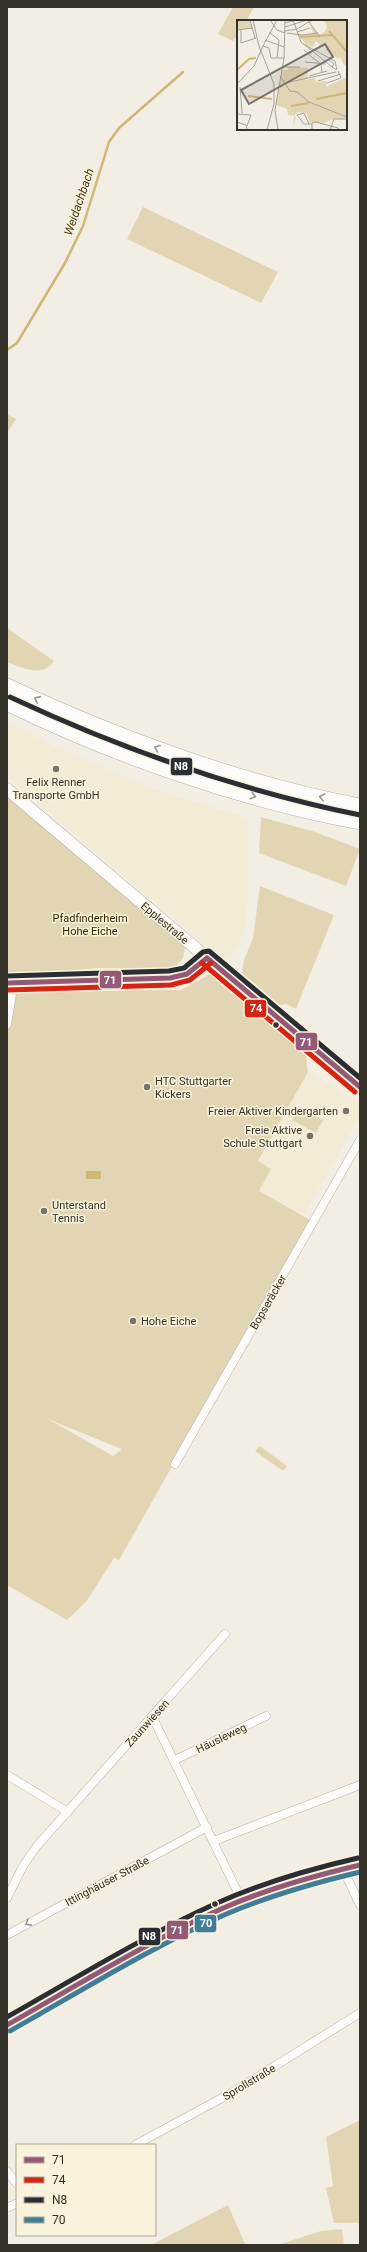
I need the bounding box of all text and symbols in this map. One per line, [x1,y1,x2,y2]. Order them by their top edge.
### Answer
inset map [237,20,347,130]
water label: Weidachbach [61,167,97,237]
one-way arrow [33,696,40,704]
one-way arrow [154,745,161,753]
line badge: N8 [170,757,193,776]
text: N8 [174,760,188,773]
marker: Felix Renner Transporte GmbH [51,764,61,774]
place label: Felix Renner Transporte GmbH [12,776,100,802]
one-way arrow [249,791,256,800]
one-way arrow [319,793,326,802]
street label: Epplestraße [138,900,191,947]
park label: Pfadfinderheim Hohe Eiche [52,912,128,938]
line badge: 71 [99,970,122,989]
text: 71 [104,974,116,987]
line badge: 74 [244,999,267,1018]
text: 74 [250,1002,263,1015]
unlabelled marker [271,1020,281,1030]
line badge: 71 [295,1032,318,1051]
text: 71 [300,1036,312,1049]
place label: HTC Stuttgarter Kickers [155,1075,232,1101]
marker: HTC Stuttgarter Kickers [142,1082,152,1092]
place label: Freier Aktiver Kindergarten [208,1105,338,1118]
marker: Freier Aktiver Kindergarten [341,1106,351,1116]
place label: Freie Aktive Schule Stuttgart [223,1124,302,1150]
marker: Freie Aktive Schule Stuttgart [305,1131,315,1141]
place label: Unterstand Tennis [52,1199,106,1225]
marker: Unterstand Tennis [39,1206,49,1216]
street label: Bopseräcker [248,1272,289,1332]
place label: Hohe Eiche [141,1315,196,1328]
marker: Hohe Eiche [128,1316,138,1326]
street label: Zaunwiesen [123,1697,172,1750]
street label: Häusleweg [194,1721,248,1756]
street label: Ittinghäuser Straße [63,1854,152,1909]
unlabelled marker [210,1899,220,1909]
line badge: 70 [194,1914,217,1933]
text: 70 [200,1917,212,1930]
one-way arrow [25,1918,33,1926]
line badge: 71 [166,1920,189,1940]
text: 71 [171,1924,183,1937]
line badge: N8 [138,1927,161,1946]
text: N8 [142,1930,156,1943]
street label: Sprollstraße [221,2062,278,2103]
legend [16,2144,156,2236]
text: 71 [52,2153,66,2167]
text: 74 [52,2173,66,2187]
text: N8 [52,2193,68,2207]
text: 70 [52,2213,66,2227]

